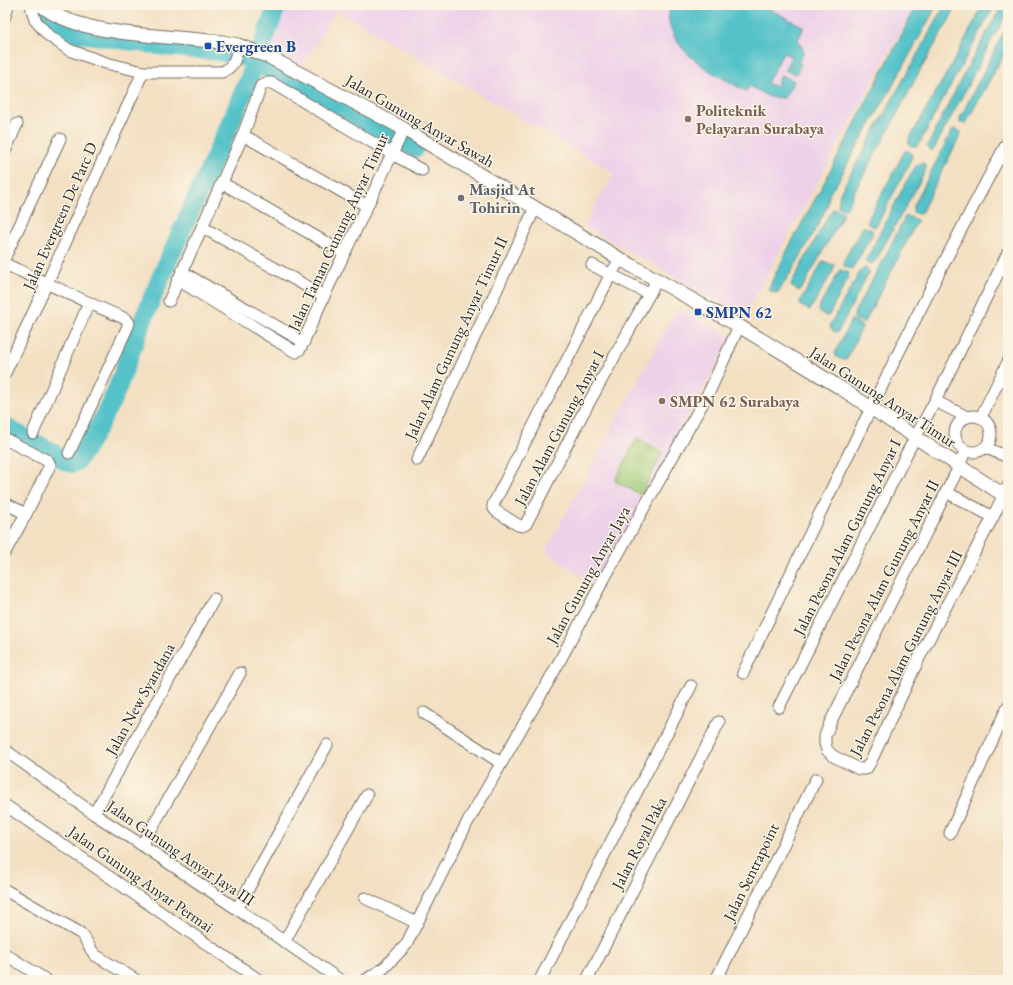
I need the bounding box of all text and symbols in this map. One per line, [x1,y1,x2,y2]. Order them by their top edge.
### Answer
place label: Evergreen B [216,36,296,57]
marker: Evergreen B [203,41,213,51]
street label: Jalan Gunung Anyar Sawah [340,69,498,172]
place label: Politeknik Pelayaran Surabaya [696,100,825,139]
marker: Politeknik Pelayaran Surabaya [683,114,693,124]
street label: Jalan Taman Gunung Anyar Timur [282,129,394,336]
street label: Jalan Evergreen De Parc D [17,139,102,295]
place label: Masjid At Tohirin [469,179,535,218]
marker: Masjid At Tohirin [456,193,466,203]
street label: Jalan Alam Gunung Anyar Timur II [399,233,513,445]
place label: SMPN 62 [706,302,772,323]
marker: SMPN 62 [693,307,703,317]
street label: Jalan Gunung Anyar Timur [804,341,961,453]
street label: Jalan Alam Gunung Anyar I [508,347,609,511]
place label: SMPN 62 Surabaya [670,391,801,412]
marker: SMPN 62 Surabaya [657,396,667,406]
street label: Jalan Pesona Alam Gunung Anyar I [787,435,906,641]
street label: Jalan Pesona Alam Gunung Anyar II [823,475,944,686]
street label: Jalan Gunung Anyar Jaya [540,502,635,649]
street label: Jalan Pesona Alam Gunung Anyar III [844,546,967,761]
street label: Jalan New Syandana [100,639,180,761]
street label: Jalan Royal Paka [606,793,672,895]
street label: Jalan Gunung Anyar Jaya III [101,794,260,911]
street label: Jalan Gunung Anyar Permai [63,820,218,937]
street label: Jalan Sentrapoint [717,820,784,926]

